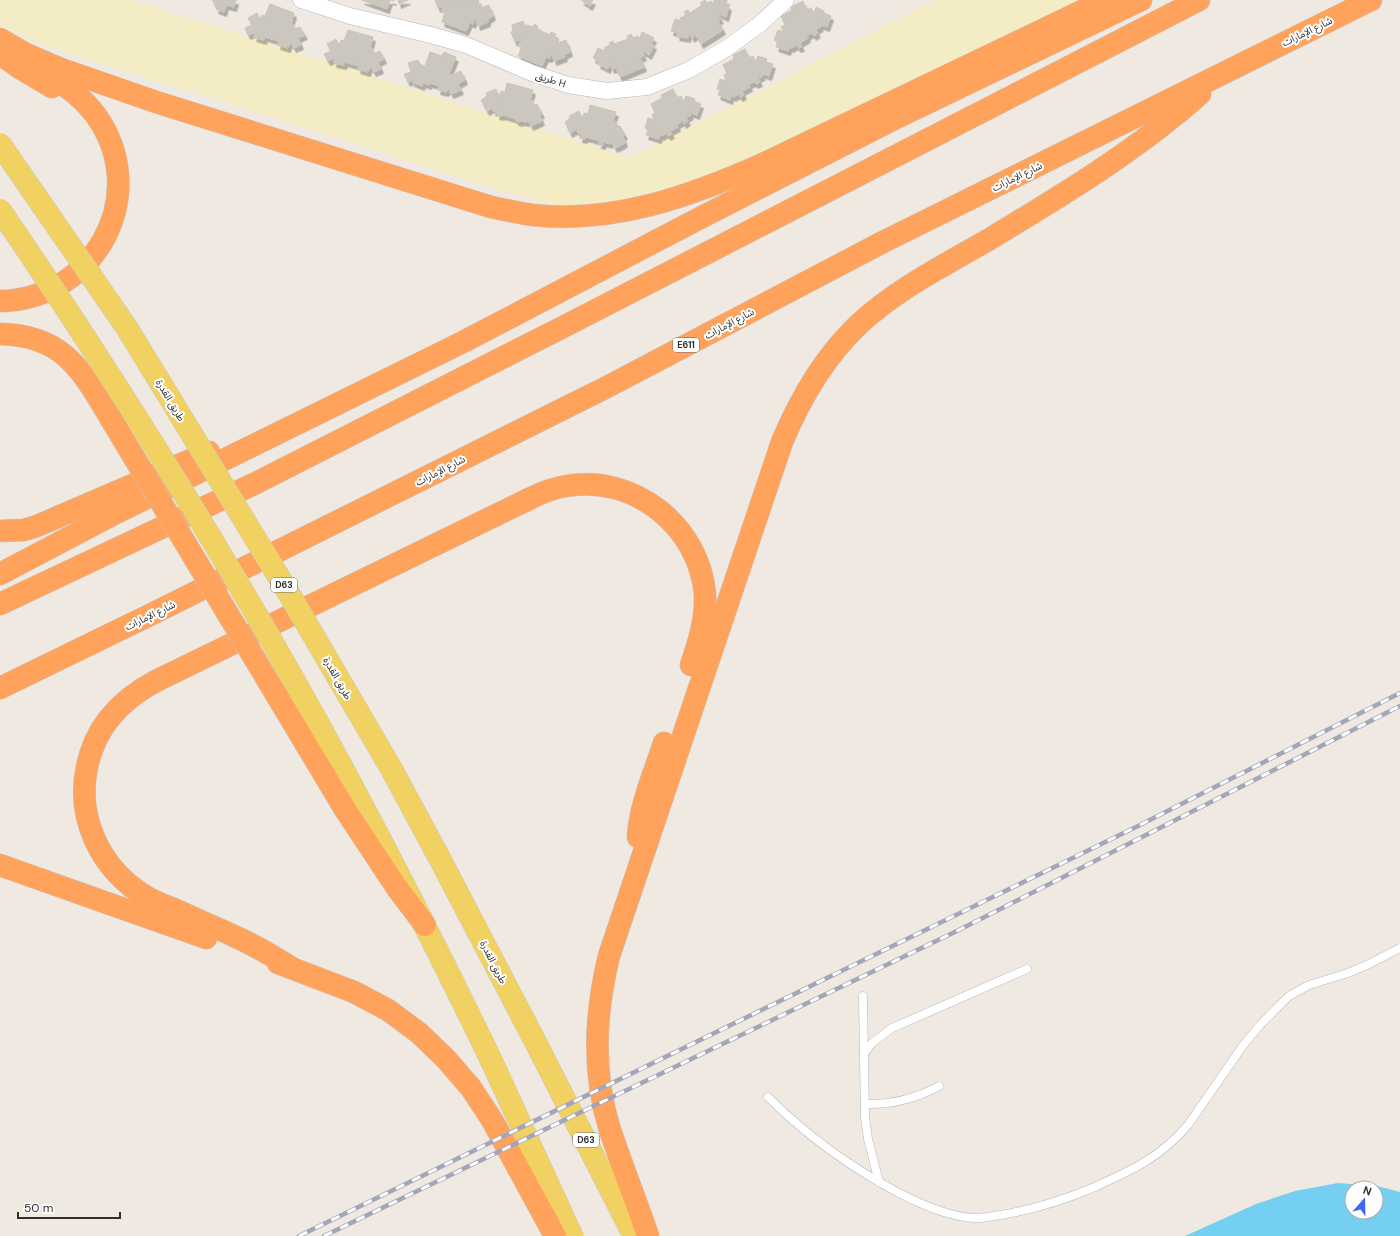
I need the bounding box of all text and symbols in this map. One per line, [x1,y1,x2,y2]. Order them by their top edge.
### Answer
street label: شارع الإمارات [1280,14,1335,50]
street label: طريق H [534,69,568,90]
street label: شارع الإمارات [990,159,1045,195]
street label: شارع الإمارات [702,305,757,343]
road number: E611 [673,338,699,352]
street label: طريق القدرة [153,377,188,424]
street label: شارع الإمارات [413,452,468,489]
road number: D63 [271,578,297,592]
street label: شارع الإمارات [123,598,178,634]
street label: طريق القدرة [320,655,355,702]
street label: طريق القدرة [477,938,510,986]
road number: D63 [573,1133,599,1147]
north arrow [1344,1180,1384,1220]
text: N [1361,1183,1374,1199]
scale bar [18,1194,120,1220]
text: 50 m [24,1200,53,1216]

